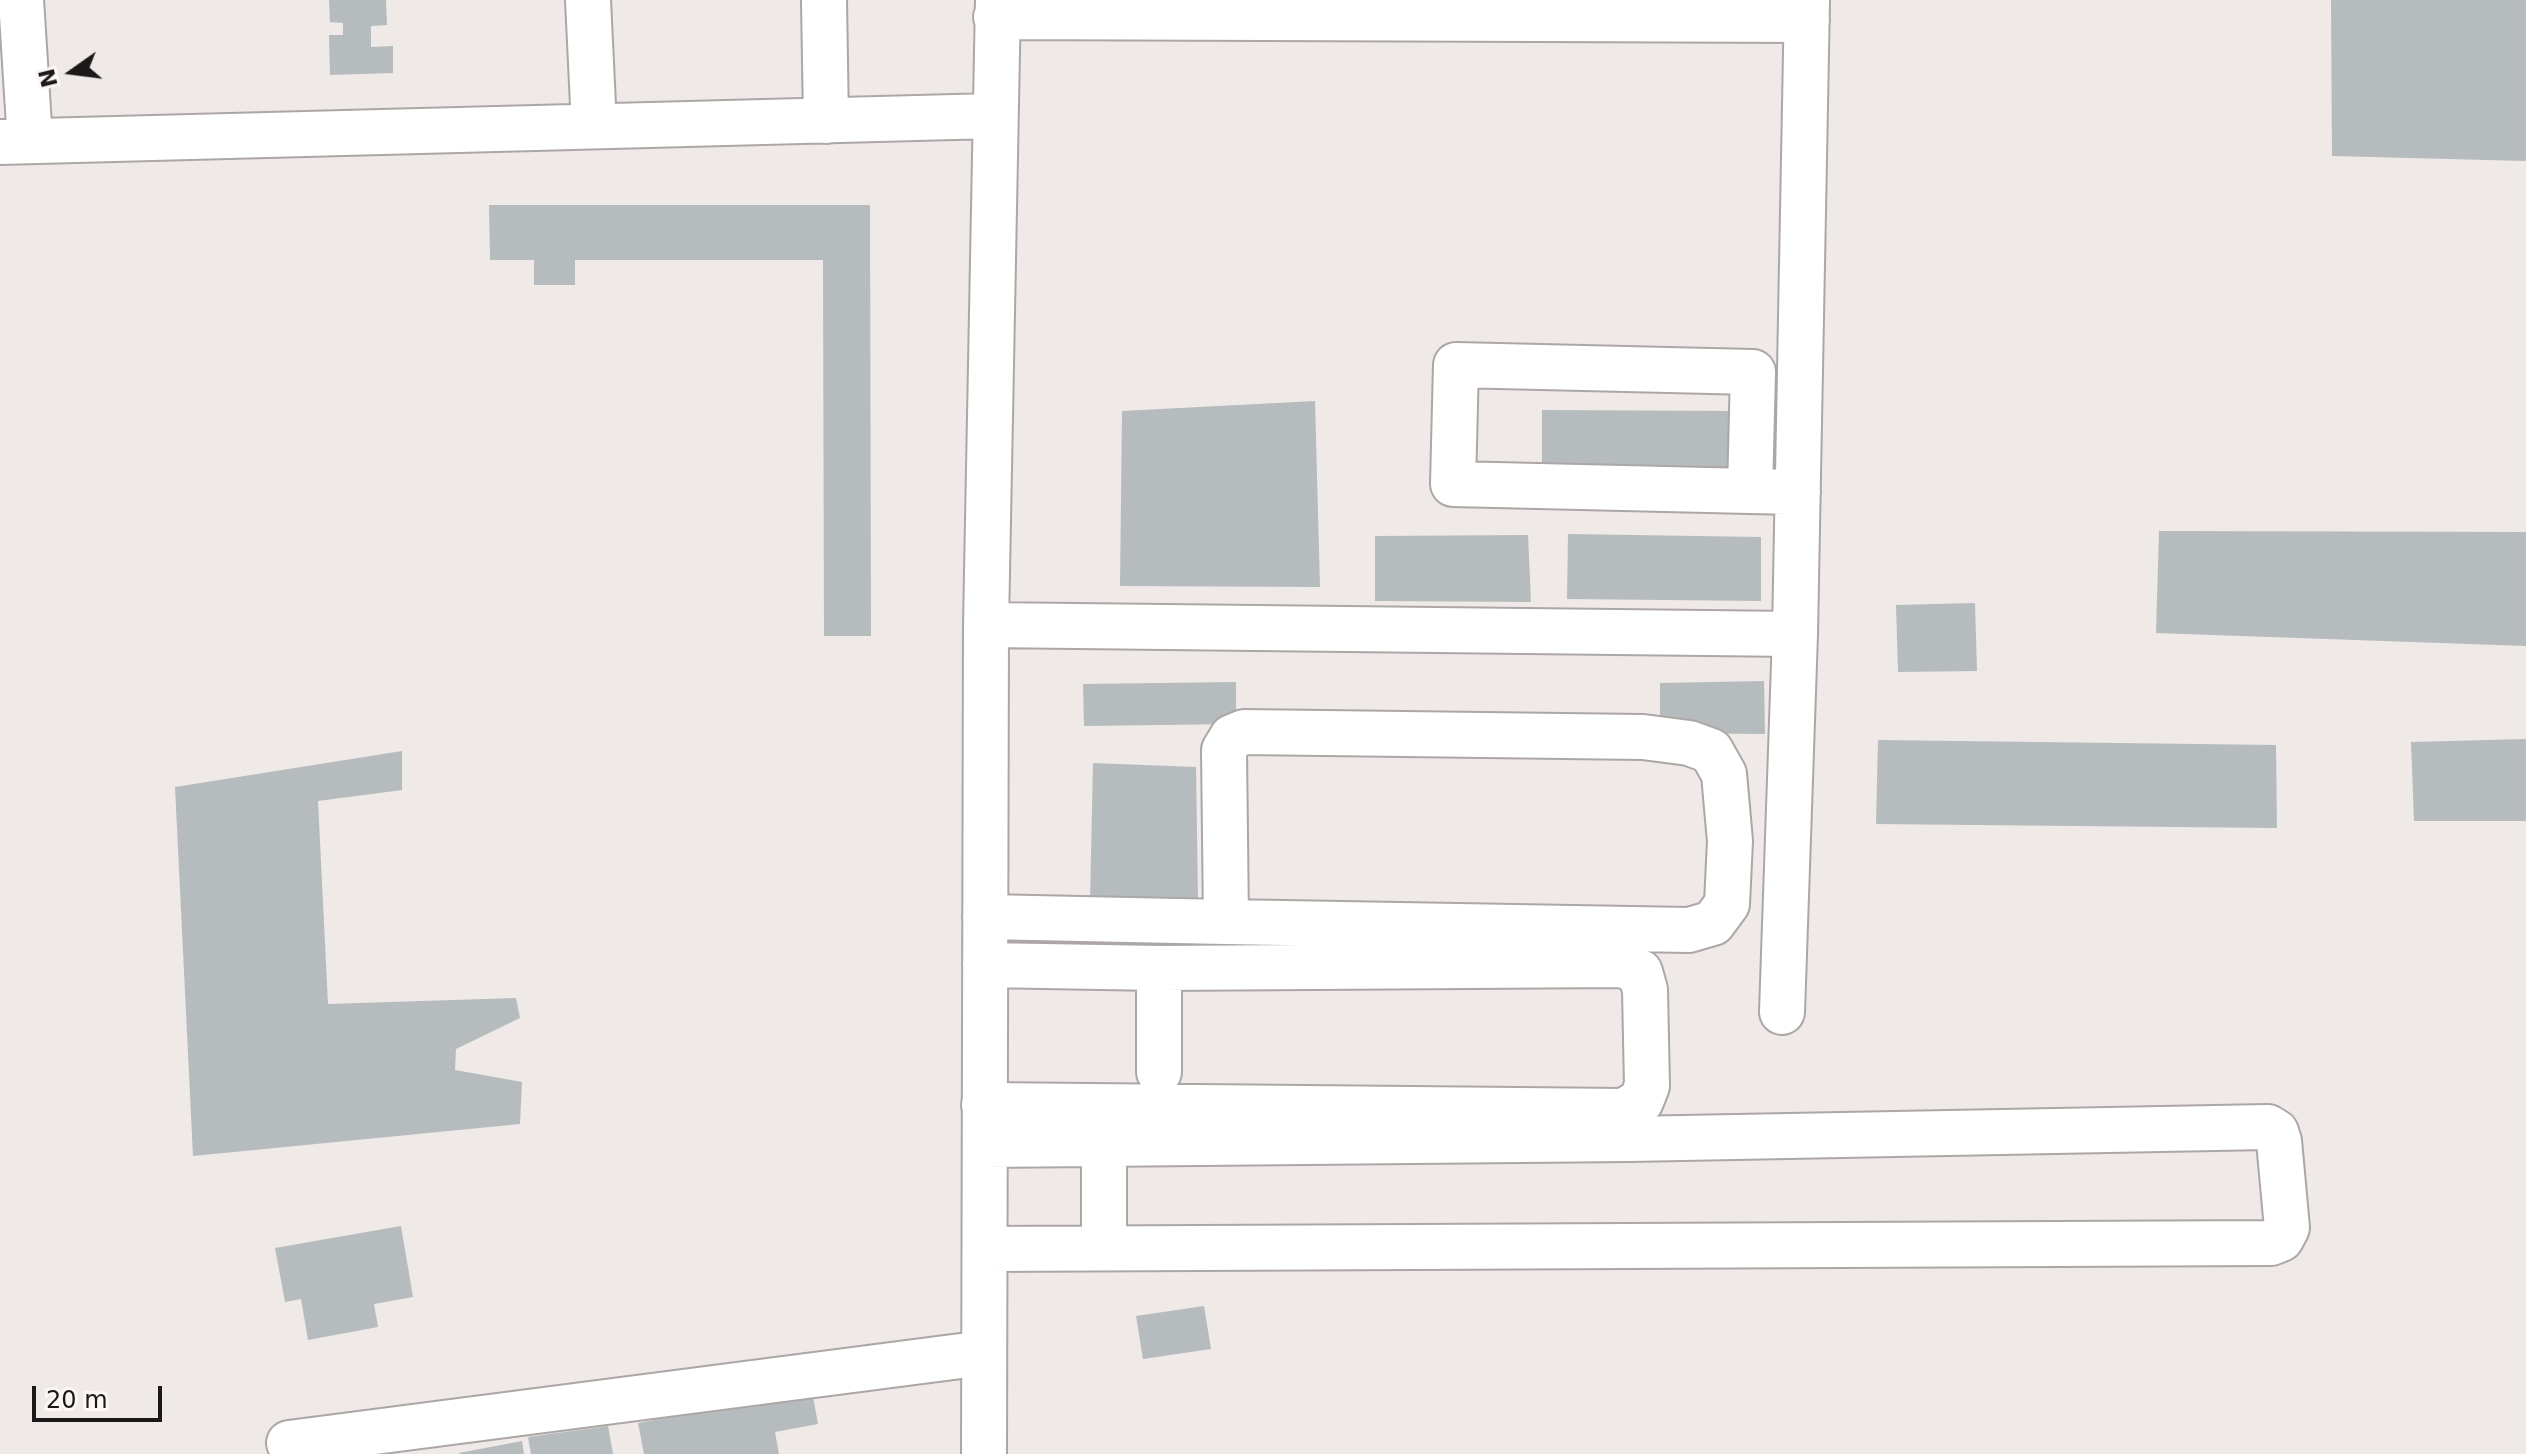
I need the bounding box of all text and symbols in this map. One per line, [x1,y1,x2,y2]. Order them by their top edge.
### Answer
north arrow [32,32,112,112]
text: N [34,66,63,90]
scale bar [36,1370,166,1420]
text: 20 m [46,1386,108,1414]

